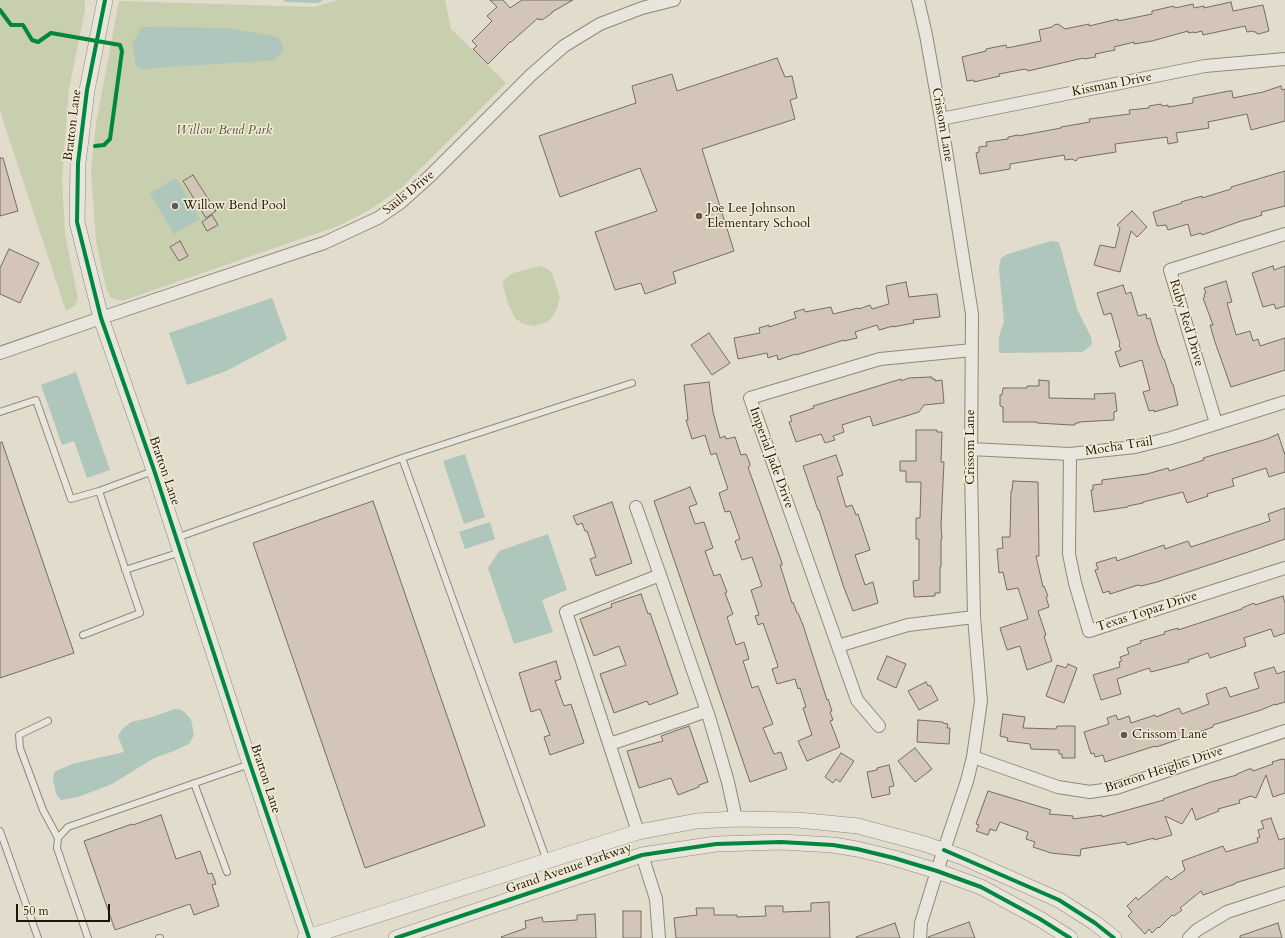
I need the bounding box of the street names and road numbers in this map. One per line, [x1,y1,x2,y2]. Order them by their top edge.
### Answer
street label: Kissman Drive [1071,70,1153,100]
street label: Crissom Lane [928,87,956,163]
street label: Bratton Lane [61,88,85,162]
street label: Sauls Drive [380,167,438,219]
street label: Ruby Red Drive [1165,278,1207,368]
street label: Imperial Jade Drive [745,405,797,511]
street label: Crissom Lane [963,409,979,485]
street label: Bratton Lane [145,434,183,508]
street label: Mocha Trail [1084,434,1154,460]
street label: Texas Topaz Drive [1095,588,1199,636]
street label: Bratton Lane [246,742,284,816]
street label: Bratton Heights Drive [1103,743,1225,797]
street label: Grand Avenue Parkway [504,840,634,898]

